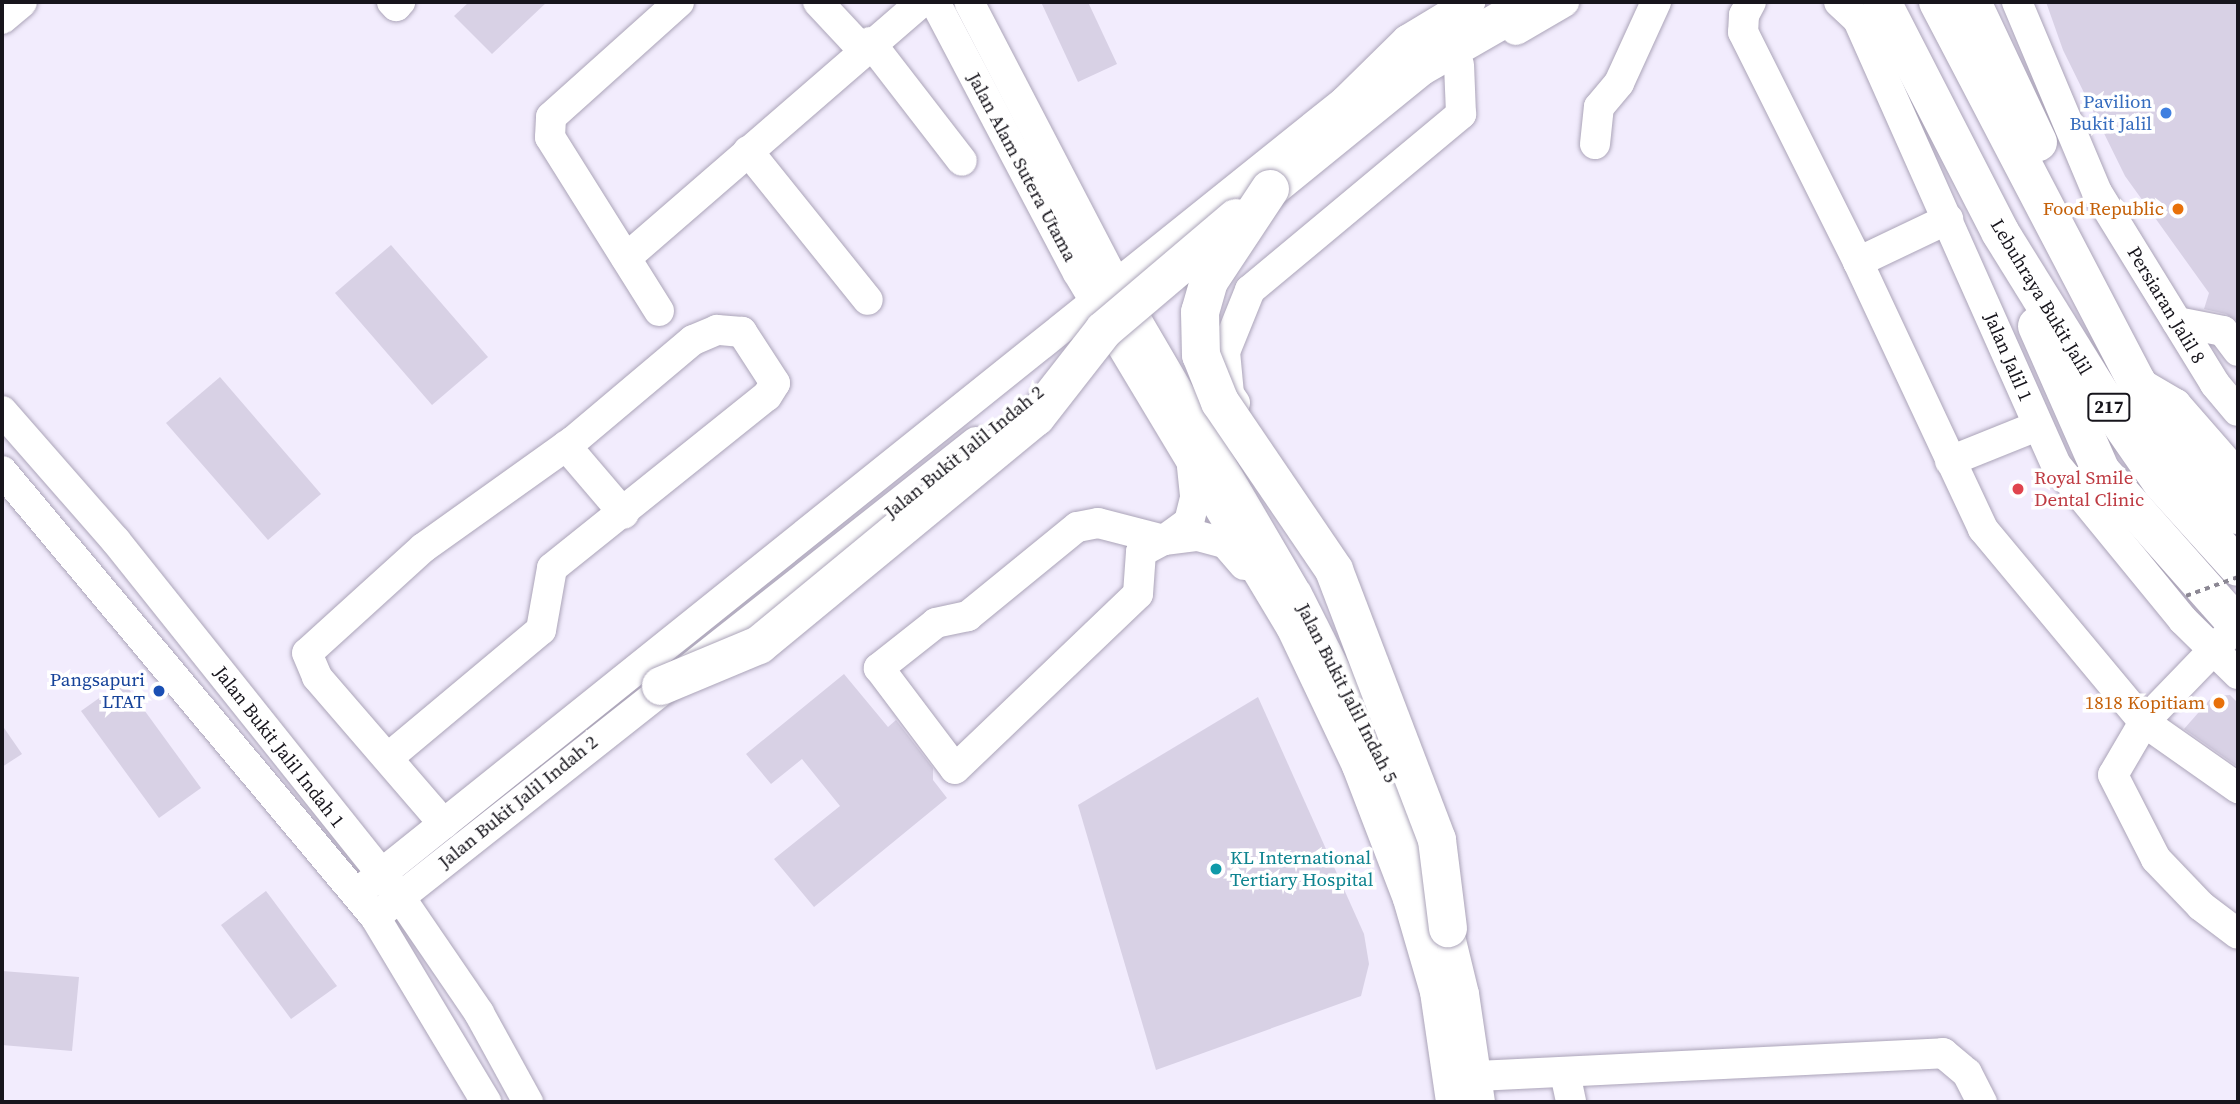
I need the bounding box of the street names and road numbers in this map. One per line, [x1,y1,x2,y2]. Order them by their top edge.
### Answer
street label: Jalan Alam Sutera Utama [962,69,1082,265]
street label: Lebuhraya Bukit Jalil [1986,215,2096,379]
street label: Persiaran Jalil 8 [2122,242,2210,368]
street label: Jalan Jalil 1 [1979,309,2037,405]
street label: Jalan Bukit Jalil Indah 2 [880,381,1048,523]
road number: 217 [2086,393,2132,422]
street label: Jalan Bukit Jalil Indah 5 [1292,599,1402,787]
street label: Jalan Bukit Jalil Indah 1 [209,662,349,832]
street label: Jalan Bukit Jalil Indah 2 [434,731,602,873]

